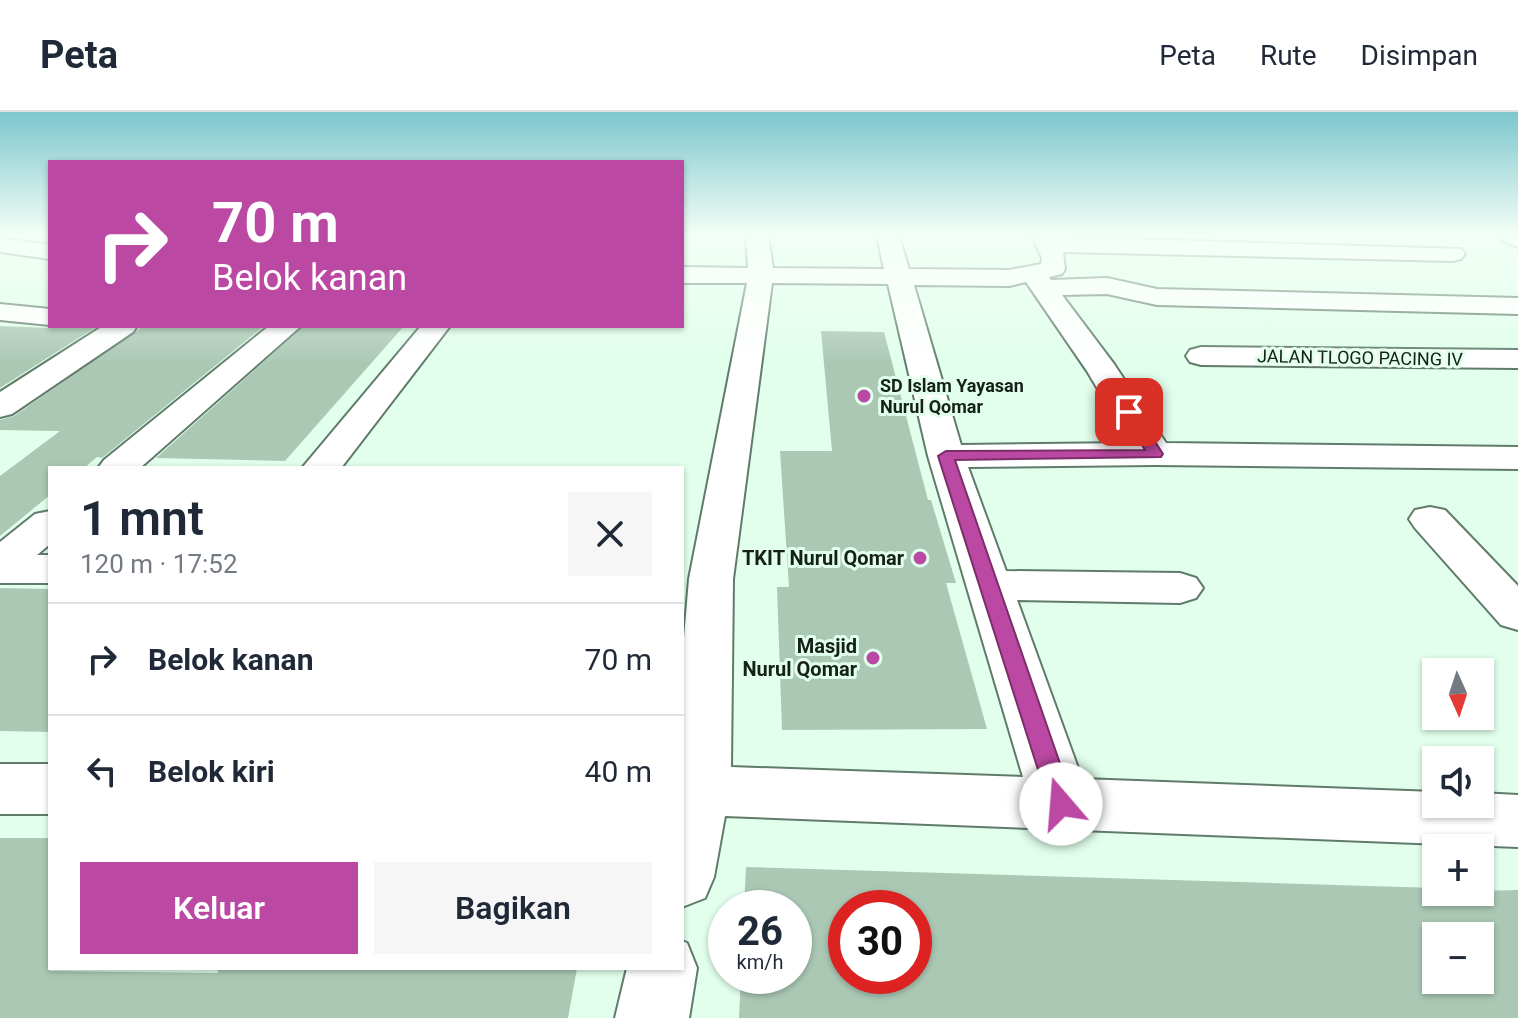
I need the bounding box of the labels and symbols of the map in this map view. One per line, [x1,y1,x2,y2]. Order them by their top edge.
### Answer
street label: JALAN TLOGO PACING IV [1257,345,1464,370]
place label: SD Islam Yayasan Nurul Qomar [880,375,1024,417]
pin [1095,378,1163,446]
marker: SD Islam Yayasan Nurul Qomar [855,387,873,405]
place label: TKIT Nurul Qomar [742,546,905,570]
marker: TKIT Nurul Qomar [911,549,929,567]
place label: Masjid Nurul Qomar [742,634,858,681]
marker: Masjid Nurul Qomar [864,649,882,667]
north arrow [1422,658,1494,730]
position arrow [1019,762,1103,846]
speed limit sign: 30 [828,890,932,994]

